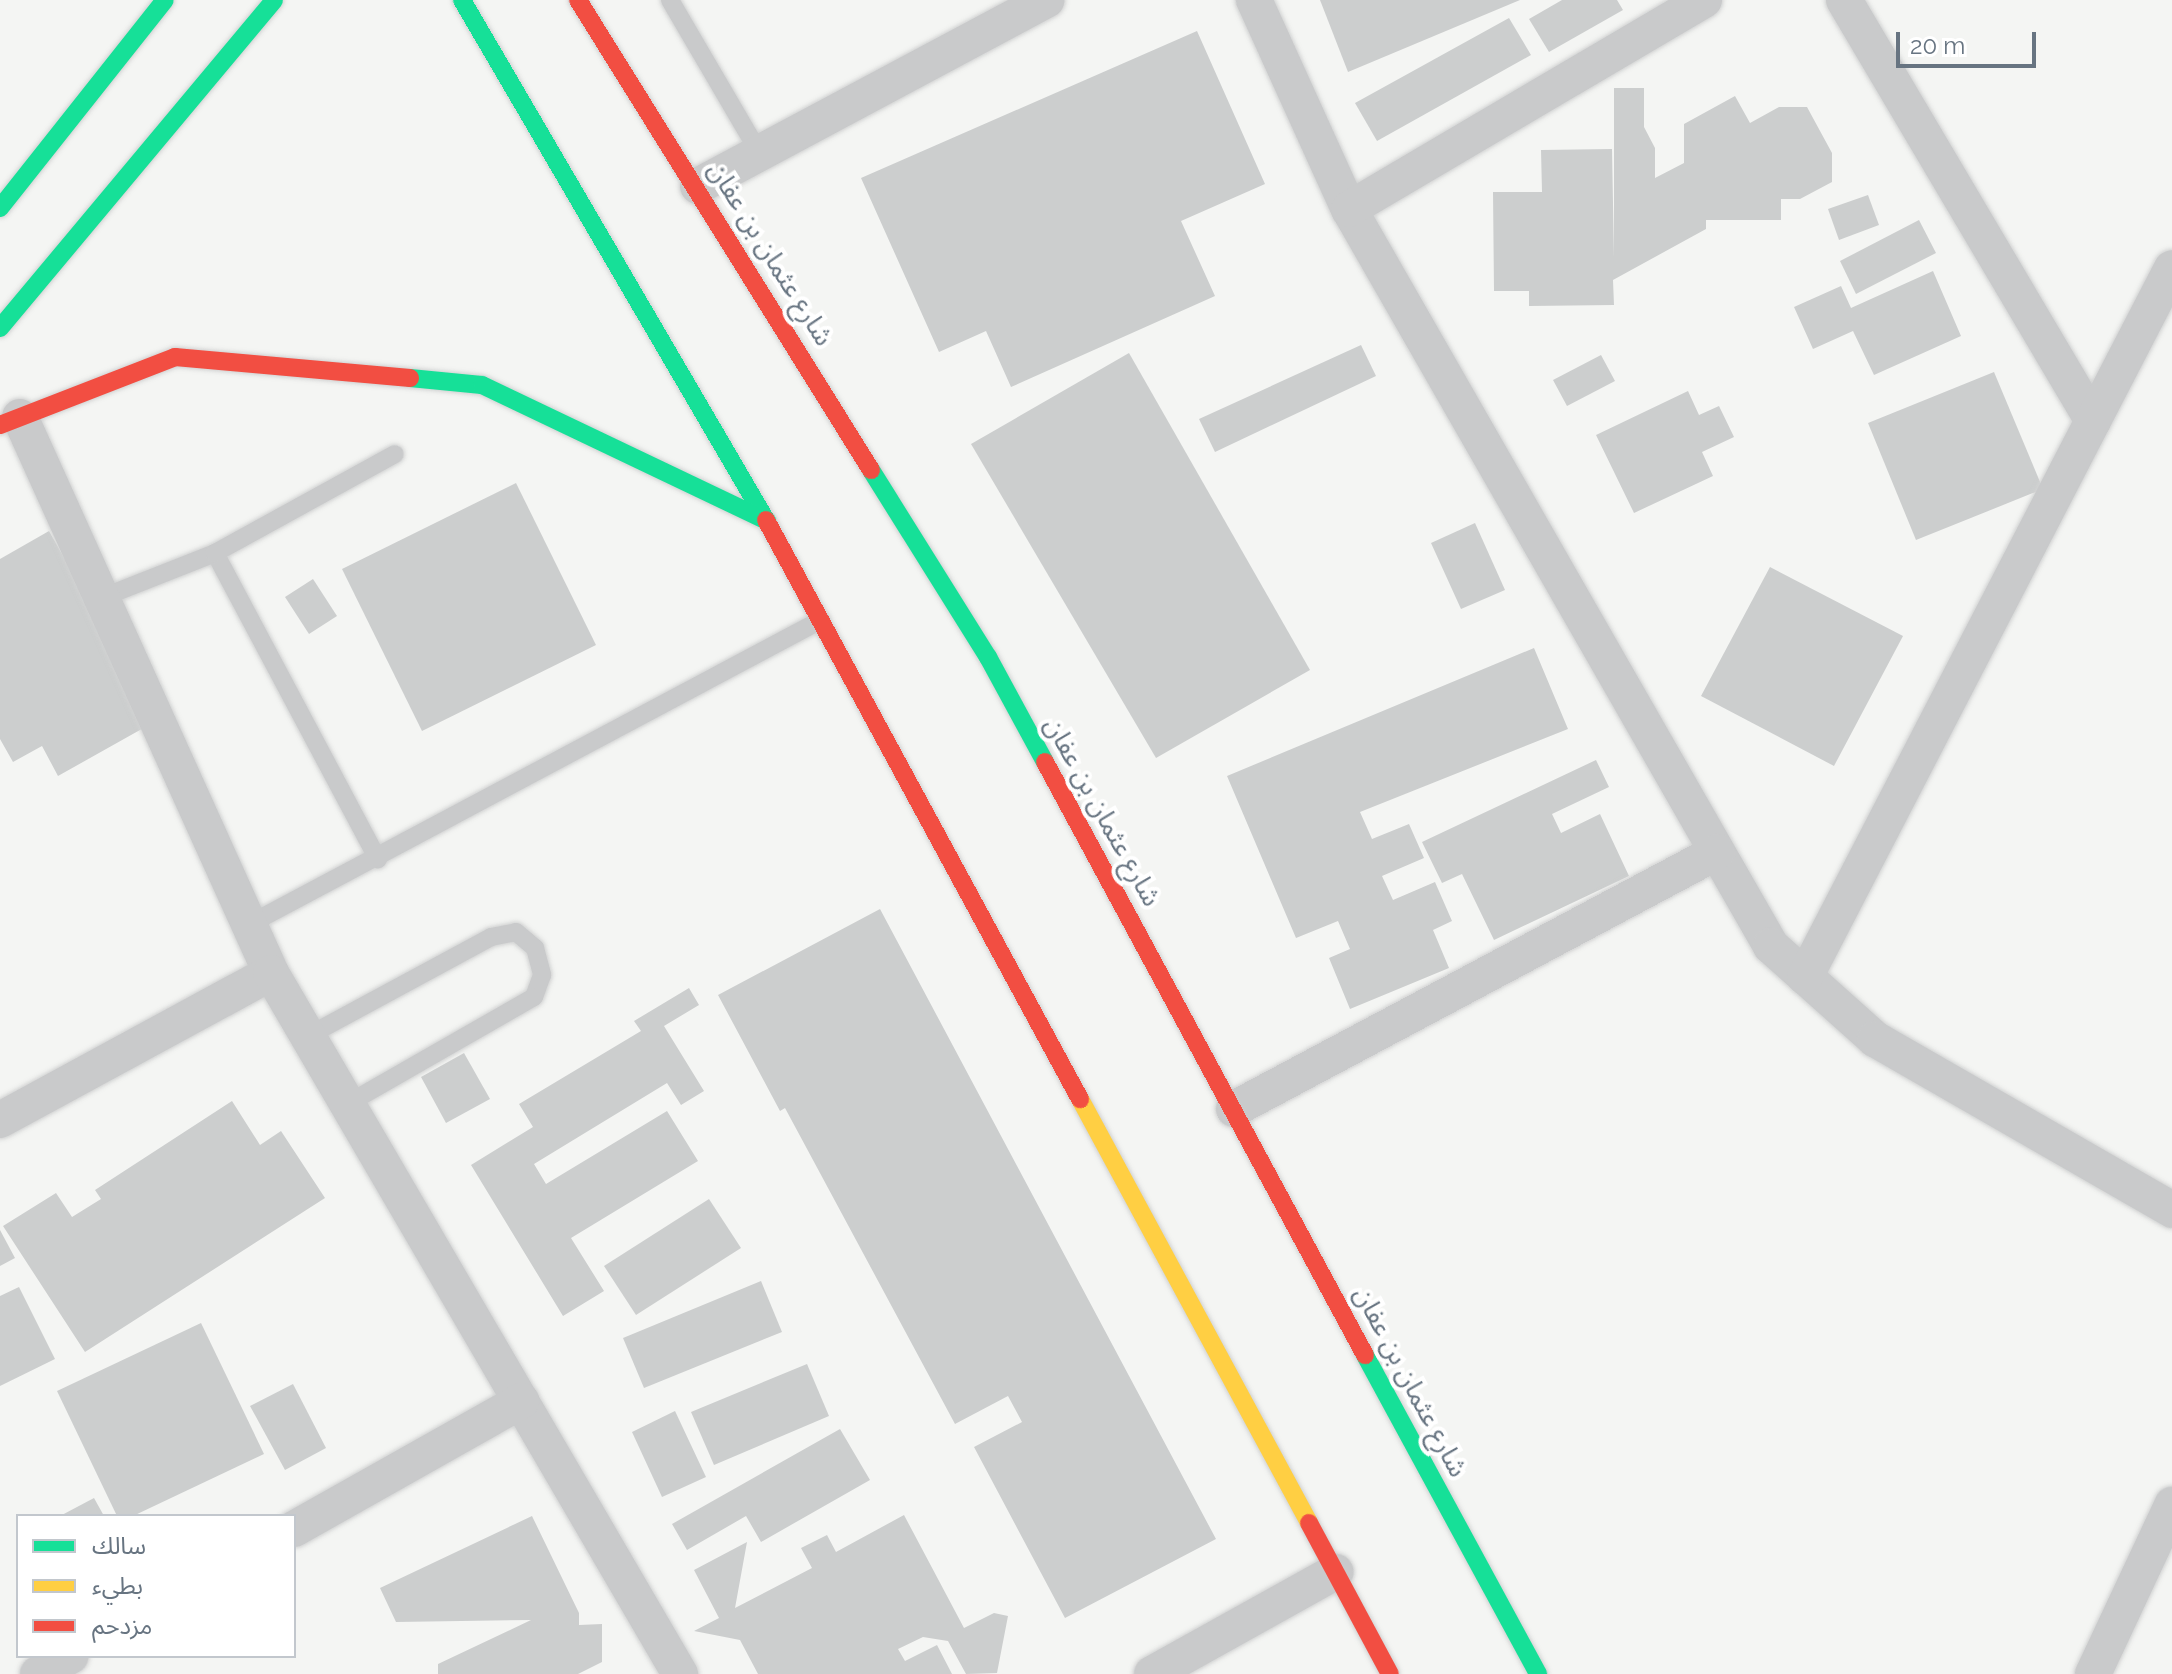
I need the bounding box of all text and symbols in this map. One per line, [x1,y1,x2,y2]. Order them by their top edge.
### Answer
scale bar [1900,16,2040,66]
text: 20 m [1910,31,1965,60]
street label: شارع عثمان بن عفان [701,156,839,352]
street label: شارع عثمان بن عفان [1037,712,1167,912]
street label: شارع عثمان بن عفان [1347,1282,1473,1482]
legend [16,1514,296,1658]
text: سالك [92,1531,146,1560]
text: بطيء [92,1571,143,1600]
text: مزدحم [92,1611,152,1640]

